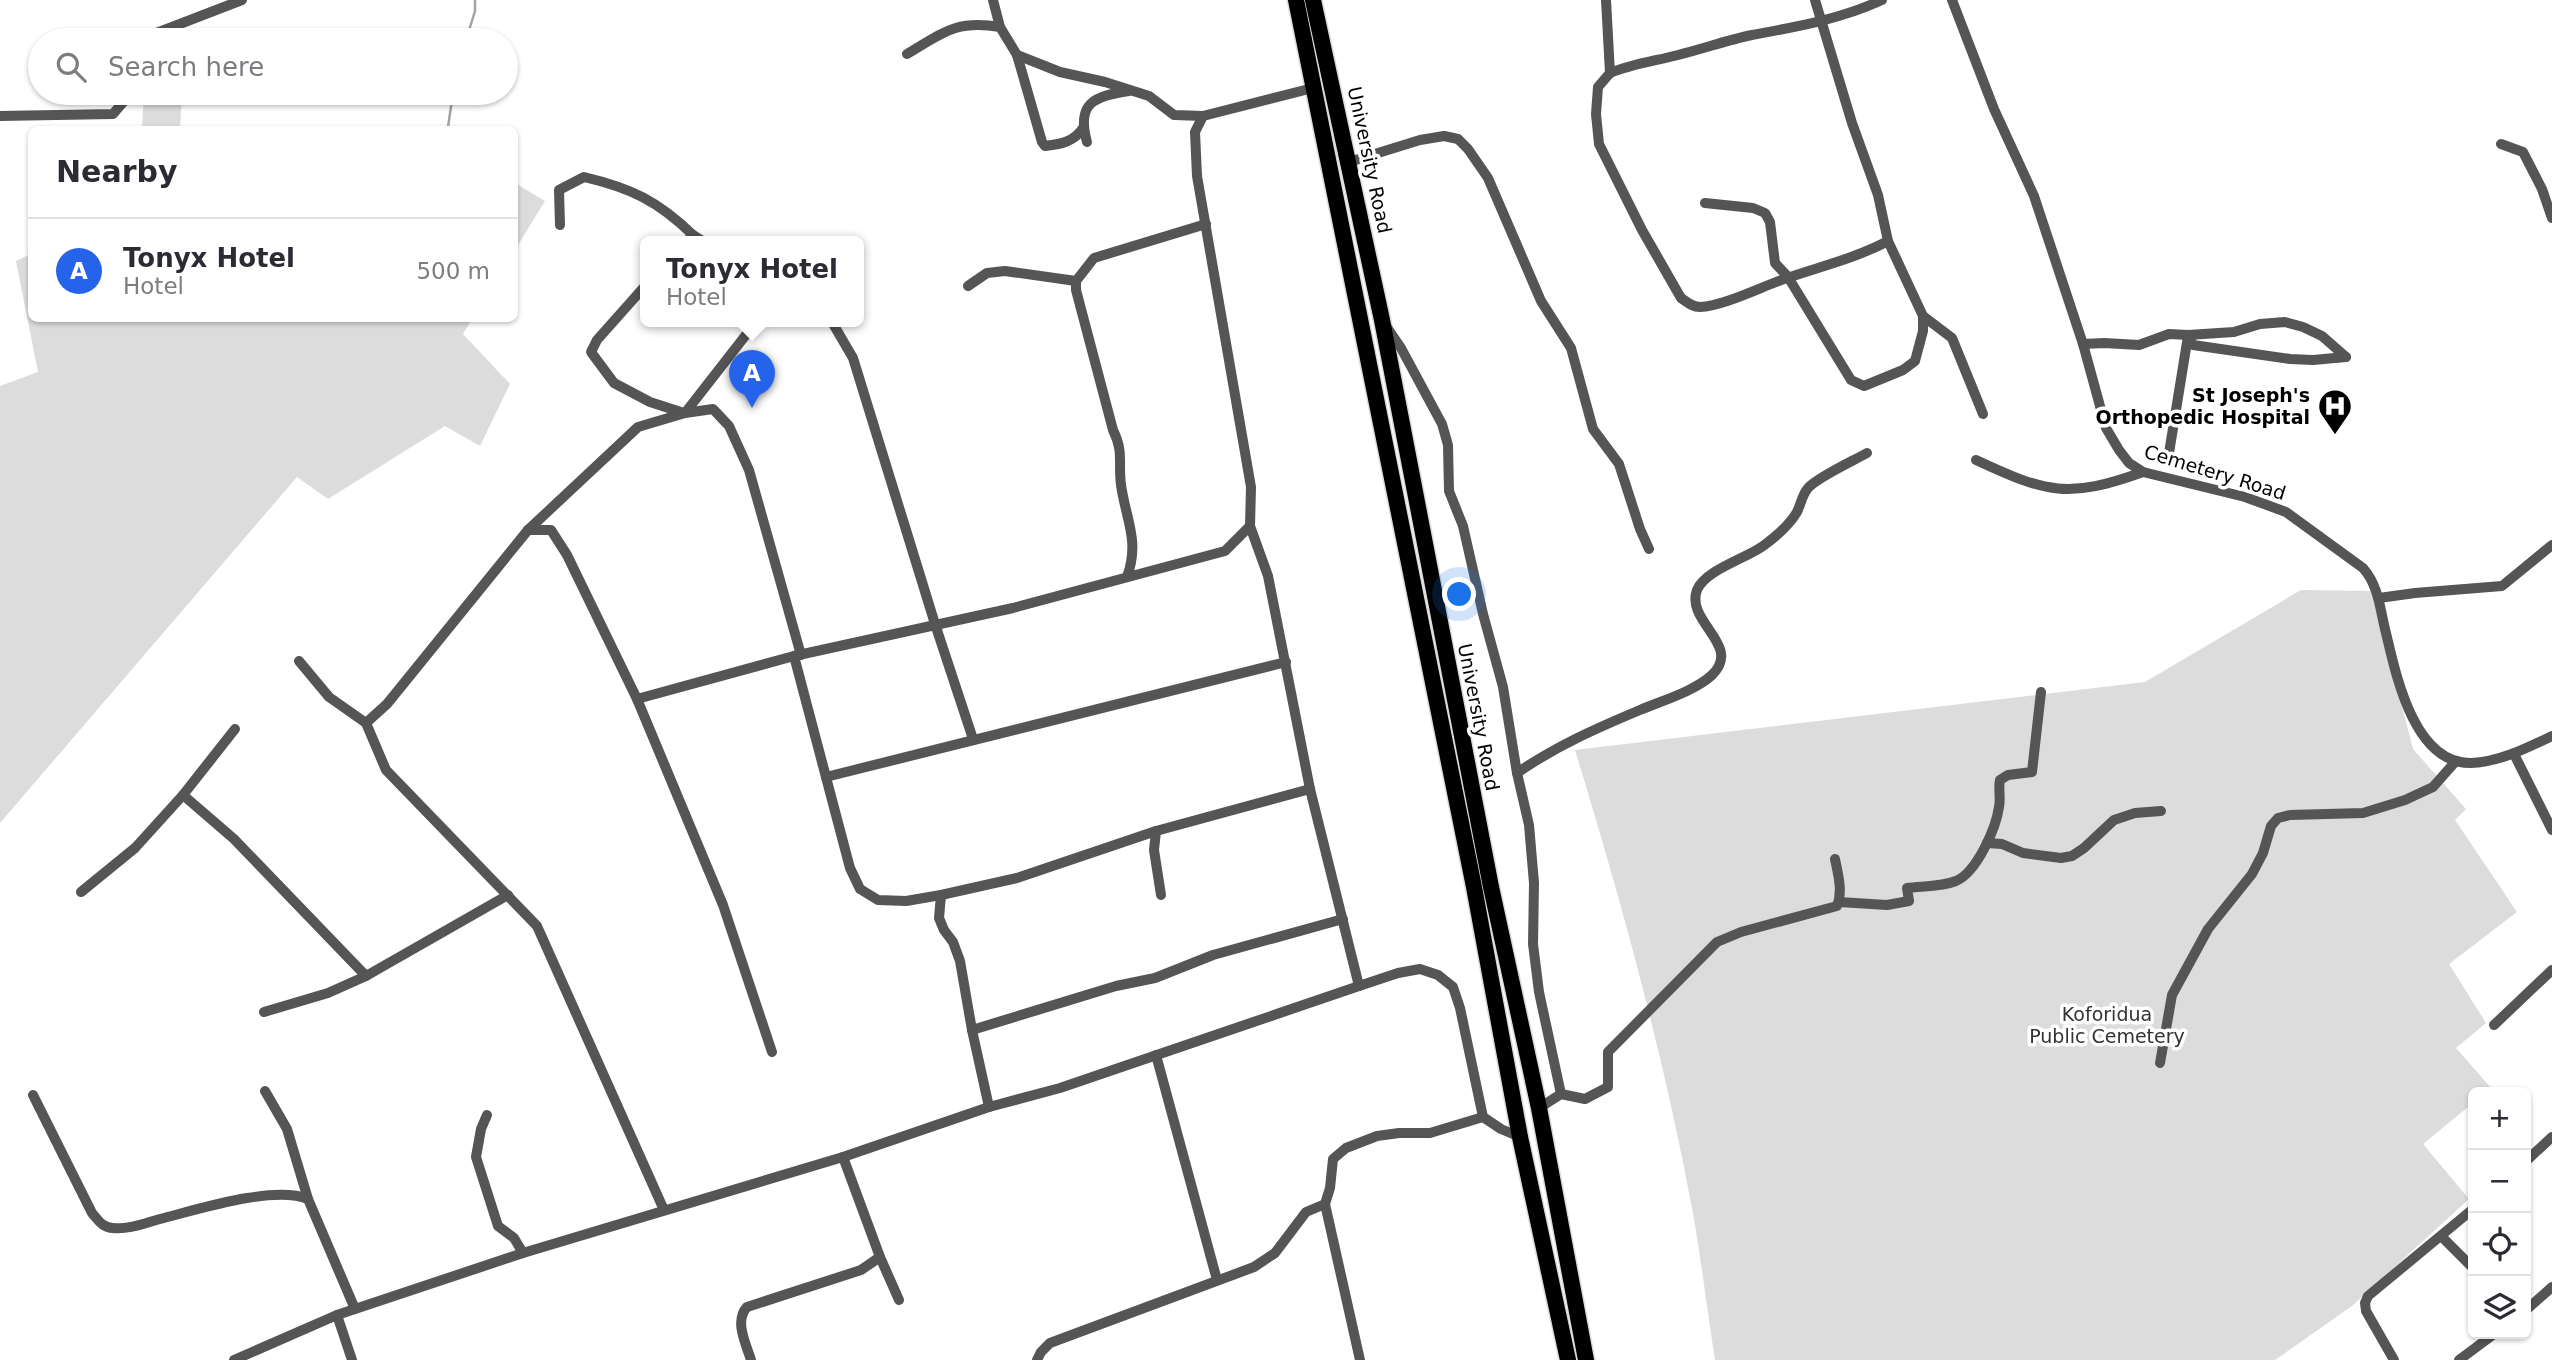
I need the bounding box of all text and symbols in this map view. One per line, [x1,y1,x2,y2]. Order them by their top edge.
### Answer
search box [28,28,518,105]
icon: search [52,48,90,86]
text: Search here [108,52,264,82]
street label: University Road [1344,85,1396,235]
text: Nearby [56,154,178,189]
popup [640,236,864,327]
text: Tonyx Hotel [123,243,295,273]
text: Tonyx Hotel [666,254,838,284]
text: A [70,258,88,284]
text: 500 m [416,258,490,284]
text: Hotel [123,273,184,299]
text: Hotel [666,284,727,310]
pin: A [729,350,775,408]
place label: St Joseph's Orthopedic Hospital [2096,384,2310,428]
hospital icon: St Joseph's Orthopedic Hospital [2316,387,2354,436]
street label: Cemetery Road [2141,440,2289,504]
your location [1442,577,1476,611]
street label: University Road [1454,641,1504,793]
park label: Koforidua Public Cemetery [2029,1003,2185,1047]
map controls [2468,1087,2531,1339]
button: + [2468,1087,2531,1150]
button: − [2468,1150,2531,1213]
button: locate [2468,1213,2531,1276]
button: layers [2468,1276,2531,1339]

